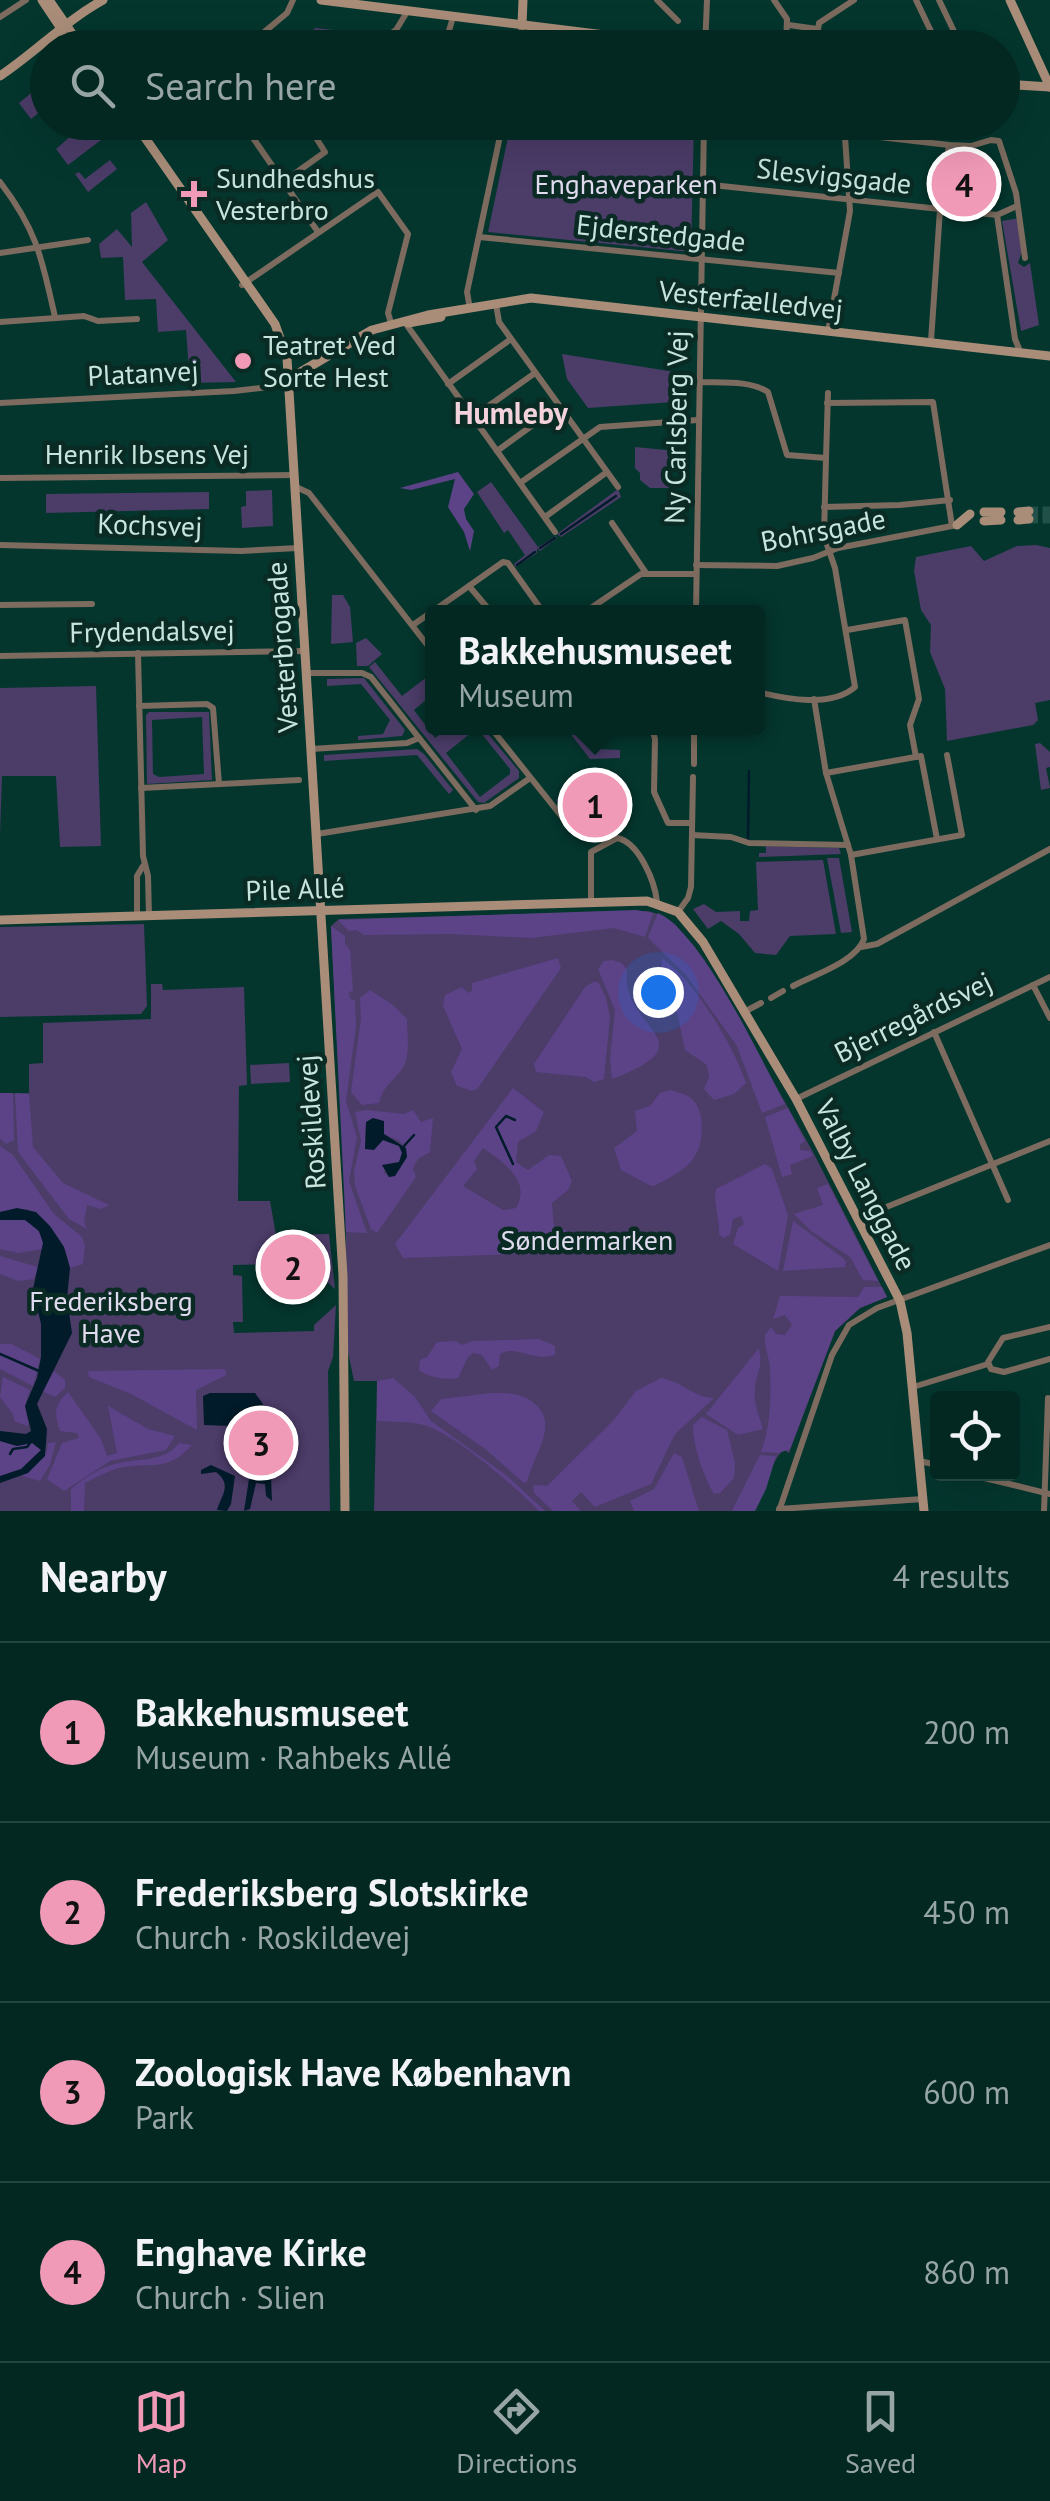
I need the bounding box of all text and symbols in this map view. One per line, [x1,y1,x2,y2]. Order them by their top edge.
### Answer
search box [30,30,1020,140]
icon: search [65,58,120,113]
text: Search here [145,61,337,110]
pin: 4 [932,146,996,222]
street label: Slesvigsgade [755,149,913,202]
place label: Sundhedshus Vesterbro [215,159,375,228]
park label: Enghaveparken [534,165,718,202]
marker: Sundhedshus Vesterbro [181,181,207,207]
street label: Ejderstedgade [575,205,747,260]
street label: Vesterfælledvej [656,271,845,328]
place label: Teatret Ved Sorte Hest [263,326,396,395]
street label: Ny Carlsberg Vej [655,330,696,524]
marker: Teatret Ved Sorte Hest [232,350,254,372]
street label: Platanvej [86,351,200,394]
district label: Humleby [454,393,569,432]
street label: Henrik Ibsens Vej [45,435,249,472]
street label: Bohrsgade [757,499,888,560]
street label: Kochsvej [97,504,203,545]
street label: Vesterbrogade [257,560,306,735]
popup [425,605,765,735]
street label: Frydendalsvej [69,611,235,650]
text: Bakkehusmuseet [458,625,732,674]
text: Museum [458,674,574,716]
pin: 1 [562,768,628,842]
street label: Pile Allé [245,868,345,909]
street label: Bjerregårdsvej [828,962,998,1071]
your location [633,967,684,1018]
street label: Roskildevej [287,1054,334,1191]
street label: Valby Langgade [807,1092,925,1277]
park label: Søndermarken [501,1221,673,1258]
pin: 2 [260,1230,326,1304]
park label: Frederiksberg Have [29,1282,193,1351]
map controls [930,1391,1020,1481]
button: locate [930,1391,1020,1481]
pin: 3 [228,1406,294,1480]
text: Nearby [40,1549,167,1604]
text: 4 results [892,1555,1010,1597]
text: Bakkehusmuseet [135,1687,408,1736]
text: 1 [63,1711,82,1753]
text: 200 m [923,1711,1010,1753]
text: Museum · Rahbeks Allé [135,1736,452,1778]
text: Frederiksberg Slotskirke [135,1867,529,1916]
text: 2 [63,1891,82,1933]
text: 450 m [923,1891,1010,1933]
text: Church · Roskildevej [135,1916,411,1958]
text: Zoologisk Have København [135,2047,571,2096]
text: 3 [63,2071,82,2113]
text: 600 m [923,2071,1010,2113]
text: Park [135,2096,194,2138]
text: Enghave Kirke [135,2227,367,2276]
text: 4 [63,2251,82,2293]
text: 860 m [923,2251,1010,2293]
text: Church · Slien [135,2276,325,2318]
tab: Map [134,2384,189,2481]
tab: Directions [456,2384,577,2481]
tab: Saved [845,2384,916,2481]

